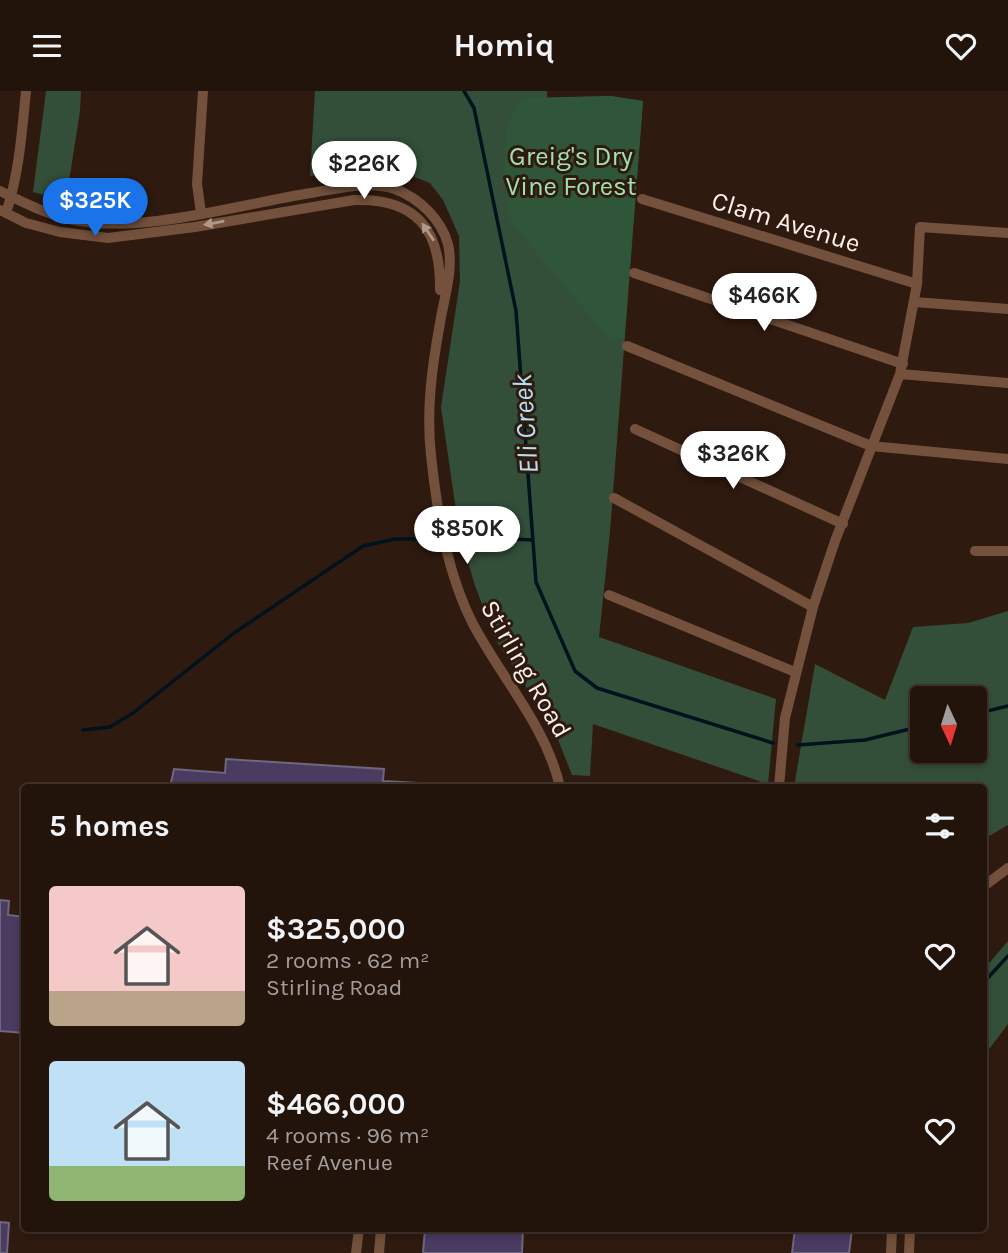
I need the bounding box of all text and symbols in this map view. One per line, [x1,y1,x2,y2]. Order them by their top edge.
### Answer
icon: menu [28,27,66,65]
text: Homiq [453,27,555,64]
icon: heart [942,27,980,65]
pin: $226K [315,141,413,201]
park label: Greig's Dry Vine Forest [506,141,637,202]
text: $226K [328,150,400,177]
pin: $325K [46,179,144,238]
street label: Clam Avenue [708,185,864,259]
text: $325K [59,187,131,214]
one-way arrow [203,218,225,229]
one-way arrow [422,223,435,242]
pin: $466K [715,273,813,333]
text: $466K [728,282,800,309]
water label: Eli Creek [505,372,545,475]
pin: $326K [684,431,782,491]
text: $326K [696,440,770,467]
pin: $850K [418,507,516,566]
text: $850K [430,515,504,542]
street label: Stirling Road [474,595,578,743]
north arrow [910,686,987,763]
map controls [910,686,987,763]
icon: filters [921,807,959,845]
text: 5 homes [49,808,170,844]
text: $325,000 [266,911,405,947]
icon: home [105,914,189,998]
icon: heart [921,937,959,975]
text: 2 rooms · 62 m² [266,947,430,974]
text: Stirling Road [266,974,402,1001]
text: $466,000 [266,1086,405,1122]
icon: home [105,1089,189,1173]
icon: heart [921,1112,959,1150]
text: 4 rooms · 96 m² [266,1122,429,1149]
text: Reef Avenue [266,1149,393,1176]

